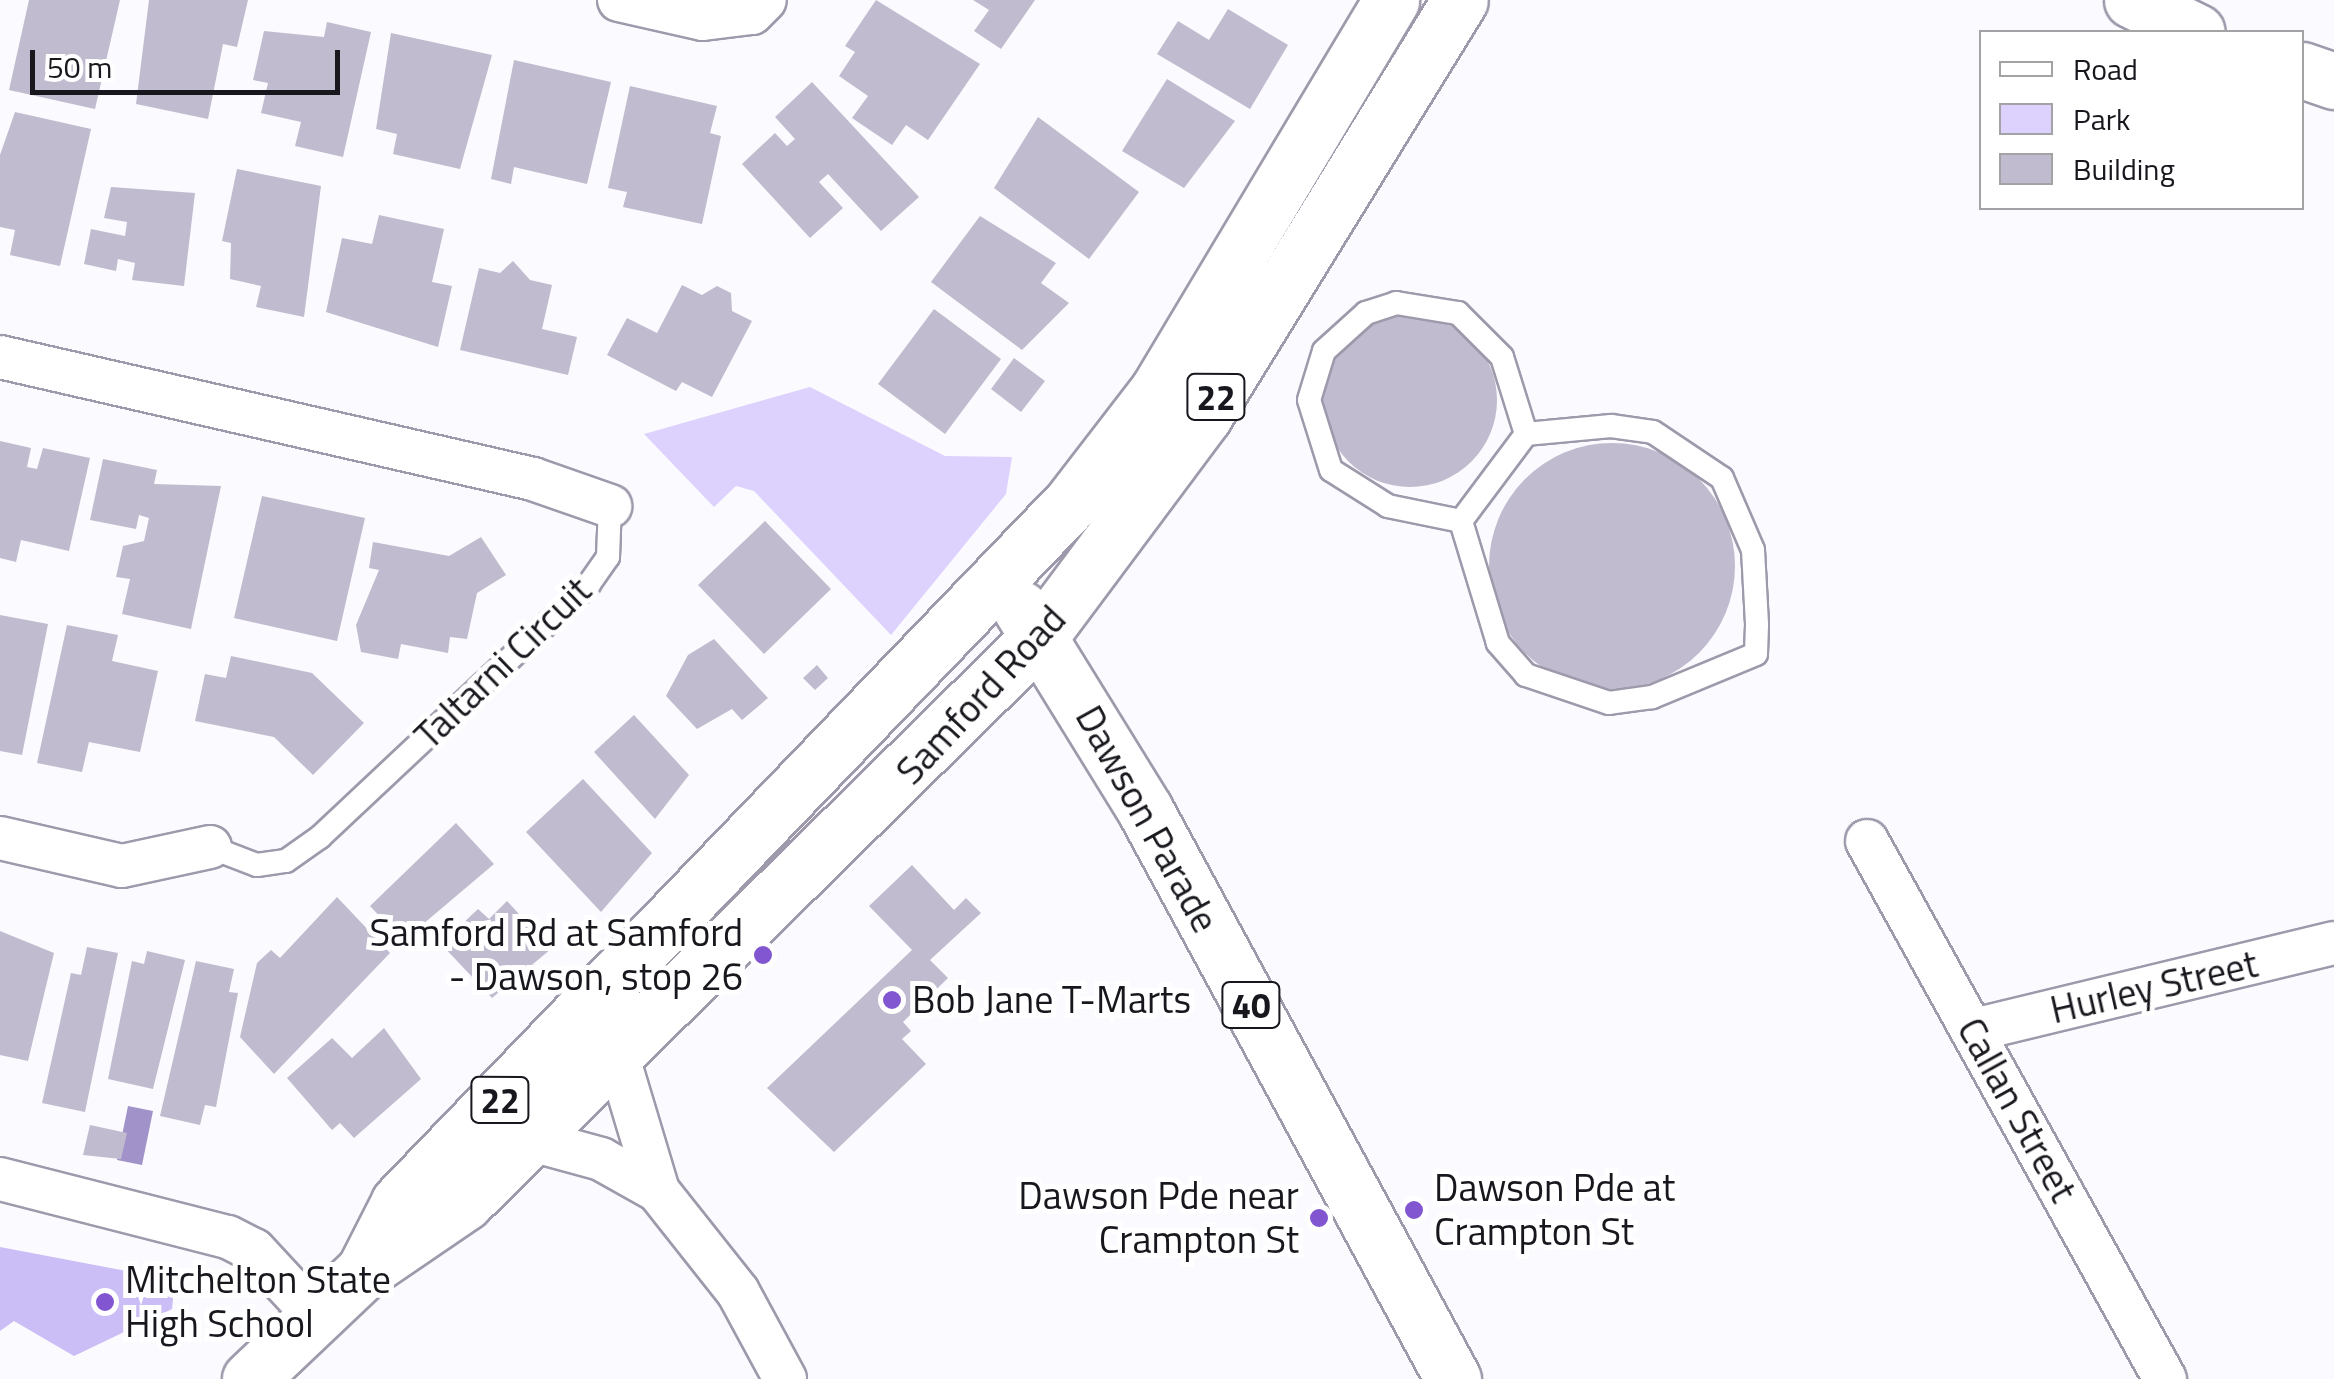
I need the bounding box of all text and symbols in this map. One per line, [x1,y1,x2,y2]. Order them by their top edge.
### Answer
scale bar [35,30,345,92]
legend [1979,30,2304,210]
text: 50 m [47,44,112,90]
text: Road [2073,46,2138,92]
text: Park [2073,96,2130,142]
text: Building [2073,146,2175,192]
road number: 22 [1186,367,1246,427]
street label: Taltarni Circuit [405,568,601,758]
street label: Samford Road [887,596,1075,794]
street label: Dawson Parade [1066,698,1228,940]
place label: Samford Rd at Samford - Dawson, stop 26 [369,910,743,999]
street label: Hurley Street [2046,941,2262,1033]
marker: Samford Rd at Samford - Dawson, stop 26 [752,944,774,966]
road number: 40 [1221,975,1281,1035]
place label: Bob Jane T-Marts [912,977,1191,1023]
marker: Bob Jane T-Marts [881,989,903,1011]
street label: Callan Street [1948,1010,2086,1210]
road number: 22 [470,1070,530,1130]
place label: Dawson Pde at Crampton St [1434,1165,1675,1254]
place label: Dawson Pde near Crampton St [1018,1173,1299,1262]
marker: Dawson Pde at Crampton St [1403,1199,1425,1221]
marker: Dawson Pde near Crampton St [1308,1207,1330,1229]
place label: Mitchelton State High School [125,1257,391,1346]
marker: Mitchelton State High School [94,1291,116,1313]

